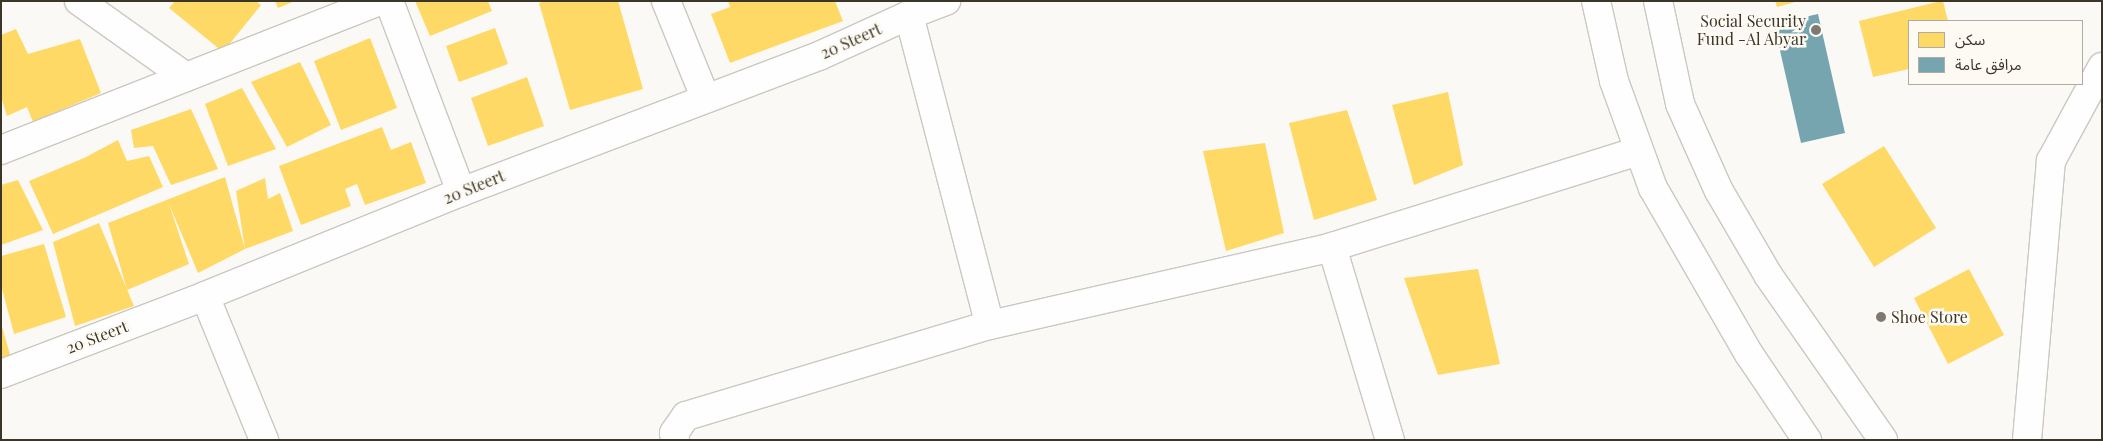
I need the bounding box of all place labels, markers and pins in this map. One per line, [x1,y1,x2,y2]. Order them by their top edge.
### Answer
place label: Social Security Fund -Al Abyar [1696,11,1806,49]
marker: Social Security Fund -Al Abyar [1810,24,1822,36]
place label: Shoe Store [1891,307,1968,327]
marker: Shoe Store [1875,311,1887,323]

